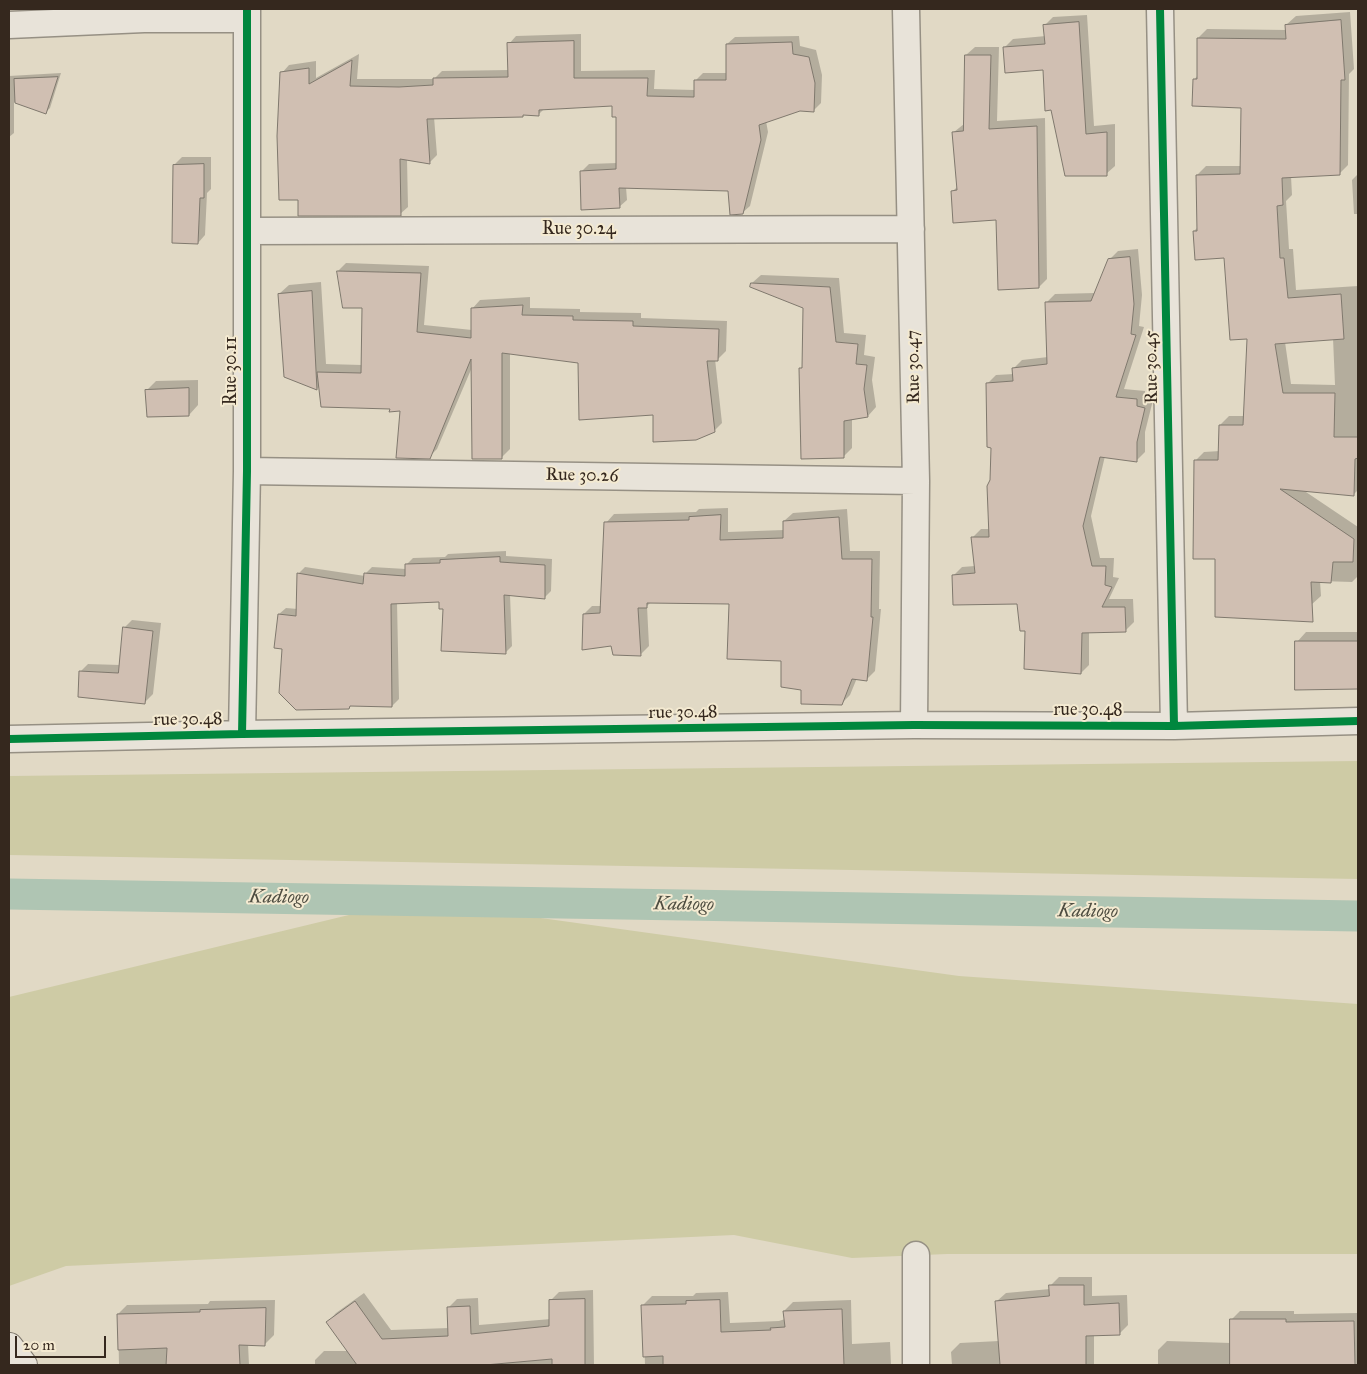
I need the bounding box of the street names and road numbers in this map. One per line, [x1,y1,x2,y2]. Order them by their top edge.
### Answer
street label: Rue 30.24 [542,219,616,241]
street label: Rue 30.47 [903,330,925,404]
street label: Rue 30.45 [1141,330,1163,404]
street label: Rue 30.11 [221,336,243,406]
street label: Rue 30.26 [545,465,619,487]
street label: rue 30.48 [1054,700,1122,722]
street label: rue 30.48 [648,702,718,724]
street label: rue 30.48 [153,709,223,731]

